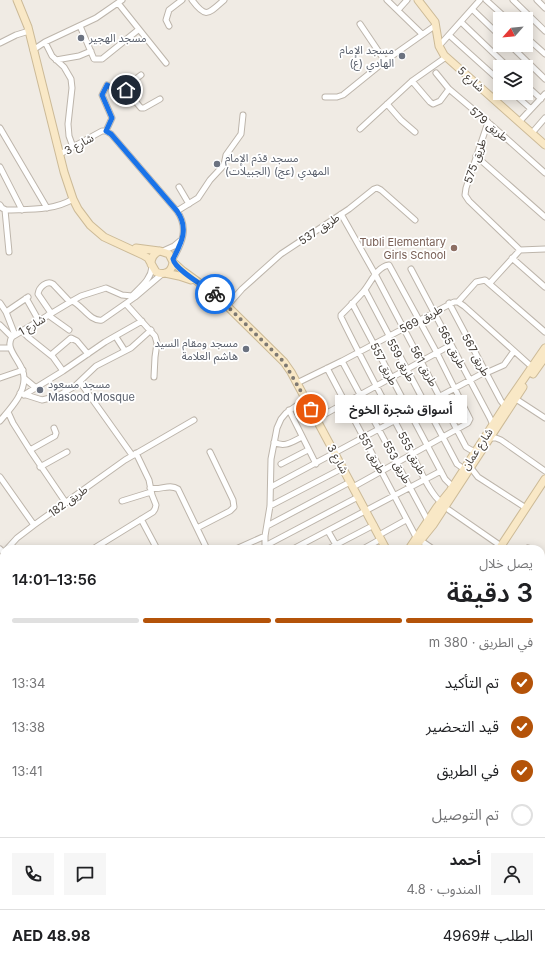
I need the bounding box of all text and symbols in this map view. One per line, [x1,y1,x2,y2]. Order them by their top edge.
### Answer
north arrow [493,12,533,52]
map controls [493,12,533,100]
place label: مسجد الهجير [88,31,147,45]
marker: مسجد الهجير [76,33,86,43]
place label: مسجد الإمام الهادي (ع) [340,43,394,73]
marker: مسجد الإمام الهادي (ع) [397,51,407,61]
button: layers [493,60,533,100]
street label: شارع 5 [454,63,488,96]
pin [109,73,143,107]
icon: home [115,79,137,101]
street label: طريق 579 [467,104,511,144]
street label: شارع 3 [62,130,97,158]
street label: طريق 575 [461,137,489,185]
place label: مسجد قدَم الإمام المهدي (عج) (الجبيلات) [225,151,329,181]
marker: مسجد قدَم الإمام المهدي (عج) (الجبيلات) [212,159,222,169]
street label: طريق 537 [296,210,342,248]
place label: Tubli Elementary Girls School [359,235,446,262]
marker: Tubli Elementary Girls School [449,243,459,253]
courier [195,274,235,314]
icon: bike [204,283,226,305]
street label: طريق 569 [397,302,445,336]
street label: شارع 1 [16,311,49,339]
street label: طريق 565 [435,323,469,371]
street label: طريق 567 [459,331,493,379]
place label: مسجد ومقام السيد هاشم العلامة [154,336,238,365]
street label: طريق 559 [384,336,418,384]
street label: طريق 557 [367,340,401,388]
street label: طريق 561 [407,343,441,389]
marker: مسجد ومقام السيد هاشم العلامة [241,344,251,354]
place label: مسجد مسعود Masood Mosque [48,377,135,404]
marker: مسجد مسعود Masood Mosque [35,385,45,395]
pin [294,392,328,426]
callout: أسواق شجرة الخوخ [335,395,467,423]
icon: bag [300,398,322,420]
text: أسواق شجرة الخوخ [349,401,453,417]
street label: شارع عمان [458,425,497,473]
street label: طريق 555 [395,429,429,477]
street label: طريق 551 [355,430,389,476]
street label: طريق 553 [380,438,414,486]
street label: شارع 3 [323,442,352,477]
street label: طريق 182 [46,482,90,520]
text: يصل خلال [479,555,533,571]
text: 13:56–14:01 [12,570,97,589]
text: 3 دقيقة [447,577,533,608]
text: في الطريق · 380 m [429,634,533,650]
icon: check [511,672,533,694]
text: تم التأكيد [445,673,499,692]
text: 13:34 [12,675,46,691]
icon: check [511,716,533,738]
text: قيد التحضير [426,717,499,736]
text: 13:38 [12,719,45,735]
icon: check [511,760,533,782]
text: في الطريق [437,761,499,780]
text: 13:41 [12,763,43,779]
text: تم التوصيل [432,805,499,824]
text: أحمد [450,850,481,869]
button: phone [12,853,54,895]
button: chat [64,853,106,895]
button: person [491,853,533,895]
text: المندوب · 4.8 [406,881,481,897]
text: AED 48.98 [12,926,91,945]
text: الطلب #4969 [443,926,533,945]

